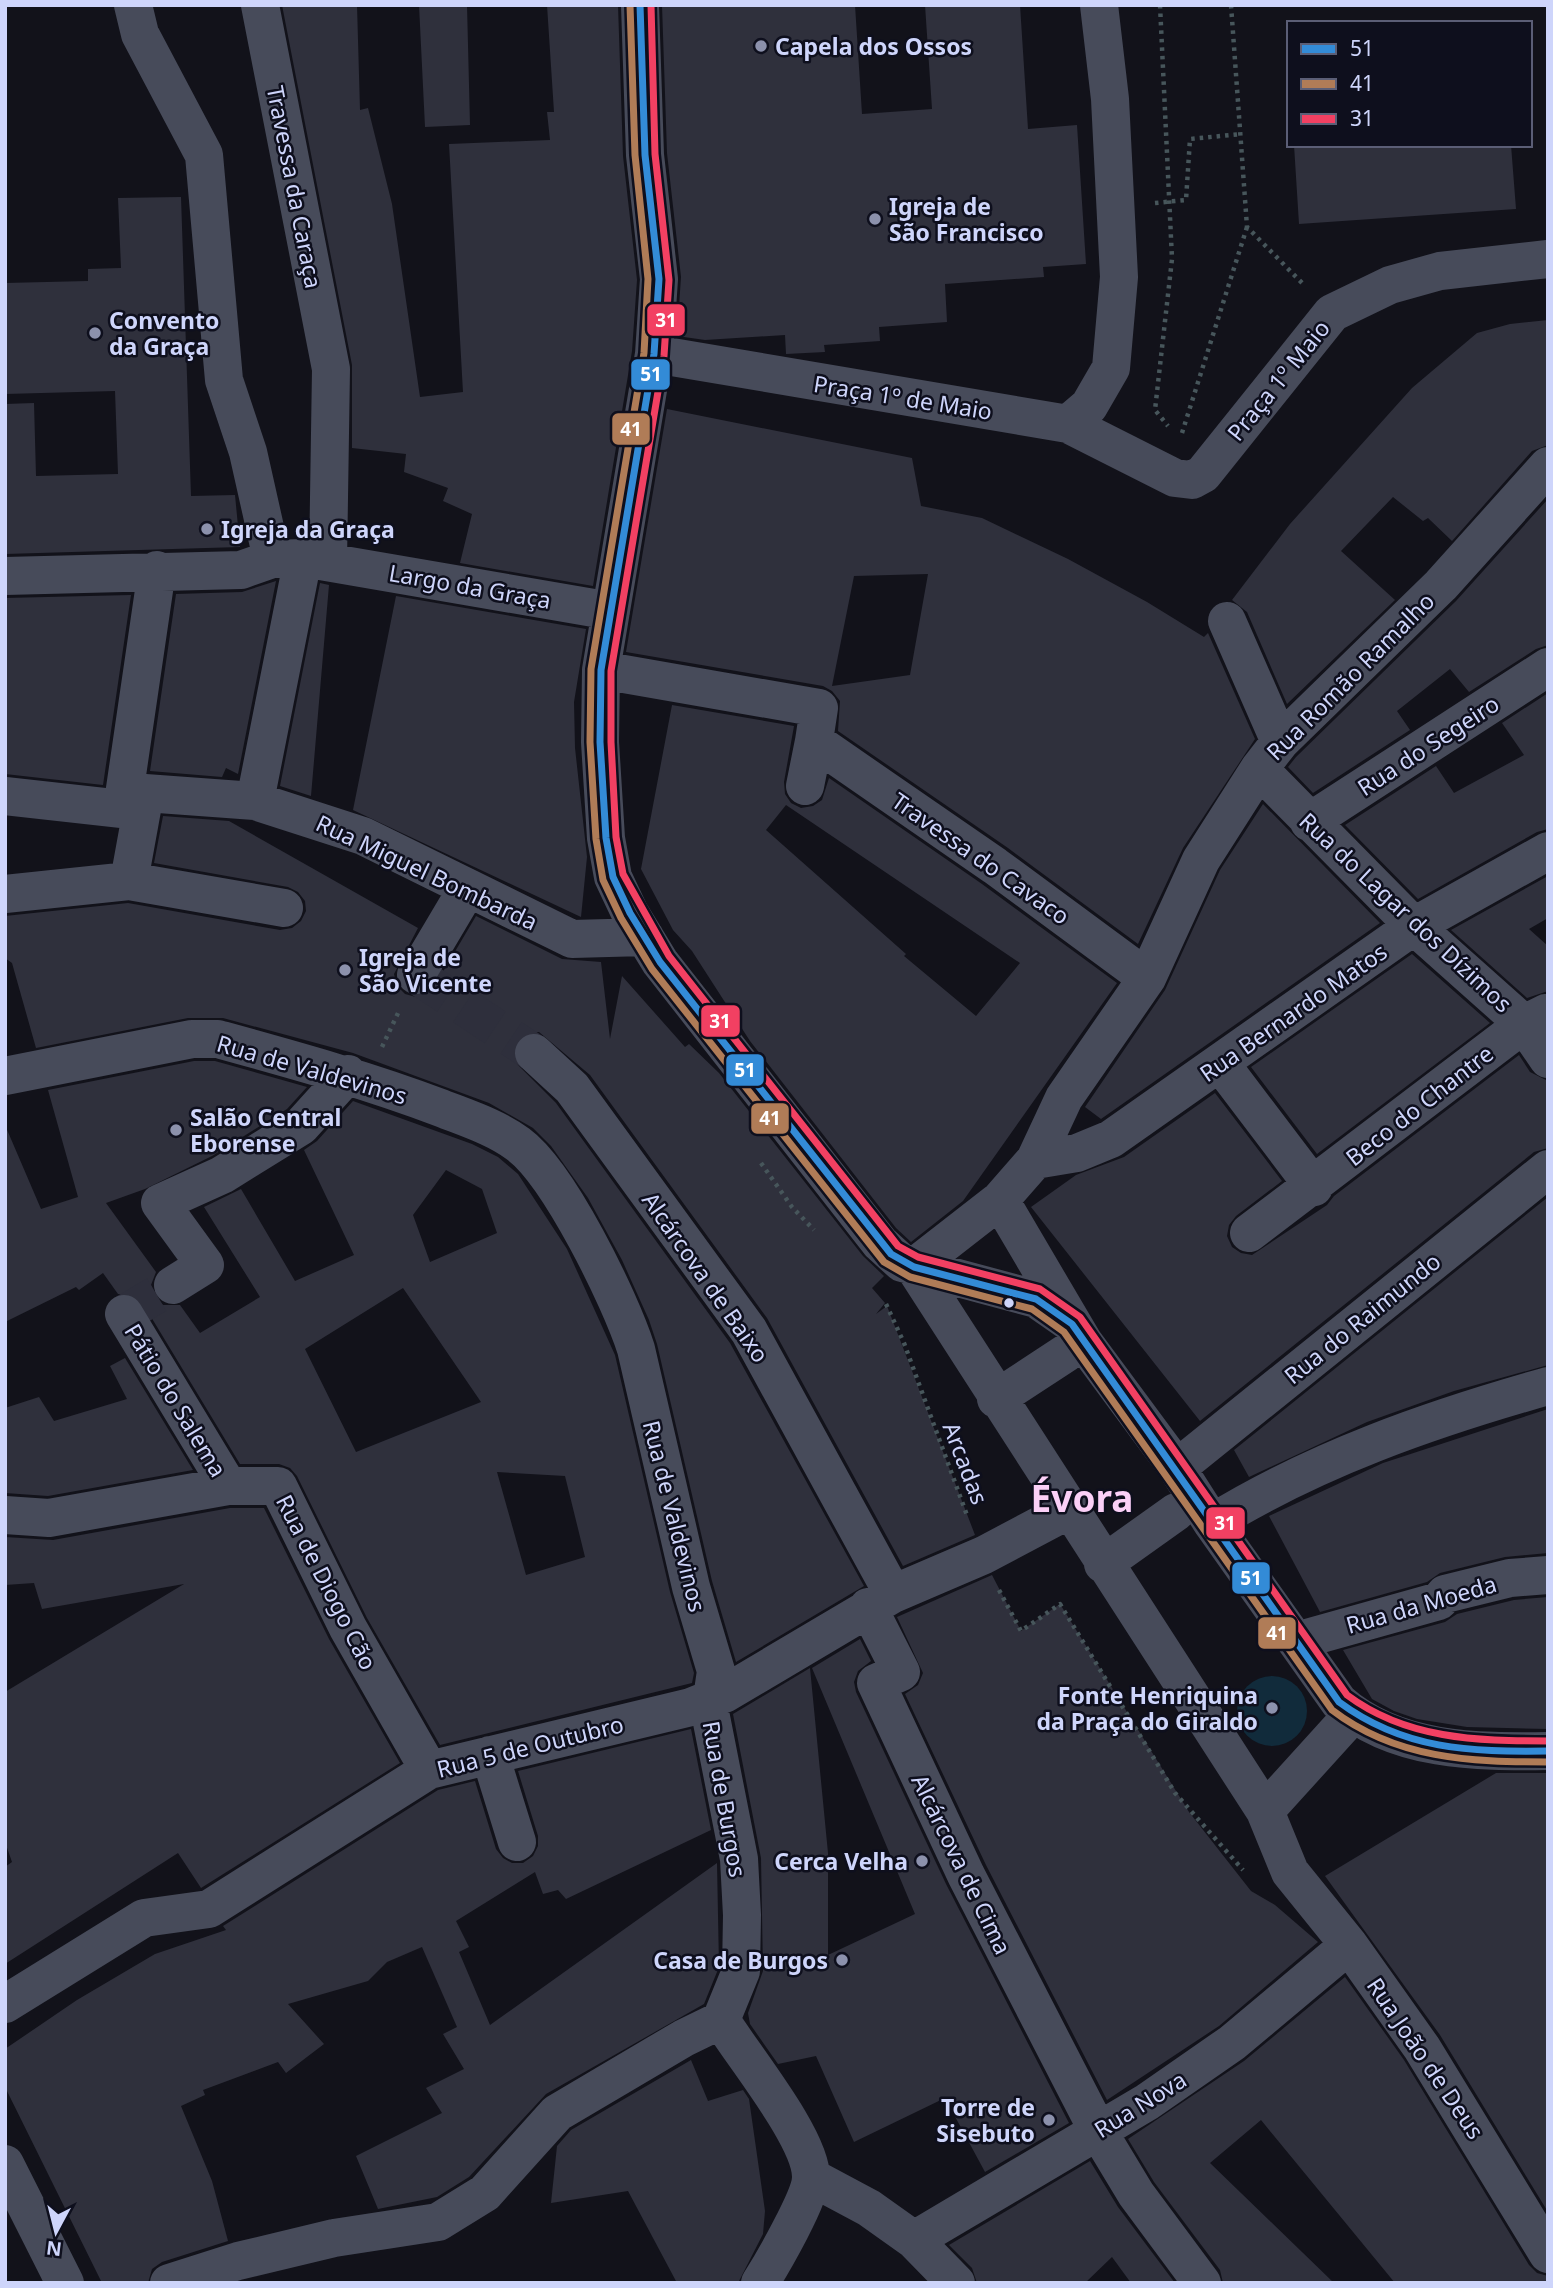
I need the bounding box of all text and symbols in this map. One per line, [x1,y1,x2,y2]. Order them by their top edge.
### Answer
legend [1287,21,1532,147]
place label: Capela dos Ossos [775,30,972,62]
text: 51 [1350,34,1374,62]
marker: Capela dos Ossos [753,38,769,54]
text: 41 [1350,69,1374,97]
street label: Travessa da Caraça [260,83,330,291]
text: 31 [1350,104,1374,132]
place label: Igreja de São Francisco [889,190,1044,248]
marker: Igreja de São Francisco [867,211,883,227]
line badge: 31 [646,303,686,337]
place label: Convento da Graça [109,304,219,362]
text: 31 [655,307,677,333]
street label: Praça 1º Maio [1219,313,1337,447]
marker: Convento da Graça [87,325,103,341]
line badge: 51 [630,358,671,391]
text: 51 [640,361,662,387]
street label: Praça 1º de Maio [811,367,995,427]
line badge: 41 [611,412,651,446]
text: 41 [620,416,642,442]
place label: Igreja da Graça [221,513,395,545]
marker: Igreja da Graça [199,521,215,537]
street label: Largo da Graça [387,556,553,616]
street label: Rua Romão Ramalho [1259,585,1441,767]
street label: Rua do Segeiro [1351,687,1505,803]
street label: Travessa do Cavaco [886,785,1076,931]
street label: Rua do Lagar dos Dízimos [1293,805,1519,1019]
street label: Rua Miguel Bombarda [311,807,543,937]
street label: Rua Bernardo Matos [1193,935,1393,1089]
place label: Igreja de São Vicente [359,941,492,999]
marker: Igreja de São Vicente [337,962,353,978]
line badge: 31 [700,1004,741,1038]
text: 31 [709,1008,731,1034]
street label: Rua de Valdevinos [213,1027,411,1111]
street label: Beco do Chantre [1339,1037,1499,1173]
line badge: 51 [725,1053,765,1087]
text: 51 [734,1057,756,1083]
place label: Salão Central Eborense [190,1101,341,1159]
line badge: 41 [750,1102,790,1135]
text: 41 [759,1105,781,1131]
marker: Salão Central Eborense [168,1122,184,1138]
street label: Alcárcova de Baixo [635,1185,777,1369]
street label: Rua do Raimundo [1277,1245,1447,1391]
unlabelled marker [1002,1296,1016,1310]
street label: Pátio do Salema [118,1317,234,1483]
street label: Rua de Valdevinos [636,1417,714,1615]
street label: Arcadas [936,1417,996,1509]
district label: Évora [1031,1472,1133,1523]
street label: Rua de Diogo Cão [269,1489,385,1675]
line badge: 31 [1205,1506,1246,1540]
text: 31 [1214,1510,1236,1536]
line badge: 51 [1231,1561,1271,1595]
text: 51 [1240,1565,1262,1591]
street label: Rua da Moeda [1342,1567,1500,1641]
line badge: 41 [1257,1616,1297,1650]
text: 41 [1266,1620,1288,1646]
place label: Fonte Henriquina da Praça do Giraldo [1036,1679,1258,1737]
marker: Fonte Henriquina da Praça do Giraldo [1264,1700,1280,1716]
street label: Rua 5 de Outubro [433,1707,627,1785]
street label: Rua de Burgos [696,1718,754,1880]
street label: Alcárcova de Cima [905,1769,1019,1959]
place label: Cerca Velha [774,1845,908,1877]
marker: Cerca Velha [914,1853,930,1869]
place label: Casa de Burgos [653,1944,828,1976]
marker: Casa de Burgos [834,1952,850,1968]
street label: Rua João de Deus [1360,1971,1492,2145]
street label: Rua Nova [1088,2063,1192,2145]
place label: Torre de Sisebuto [936,2091,1035,2149]
marker: Torre de Sisebuto [1041,2112,1057,2128]
north arrow [21,2197,91,2267]
text: N [45,2235,63,2263]

